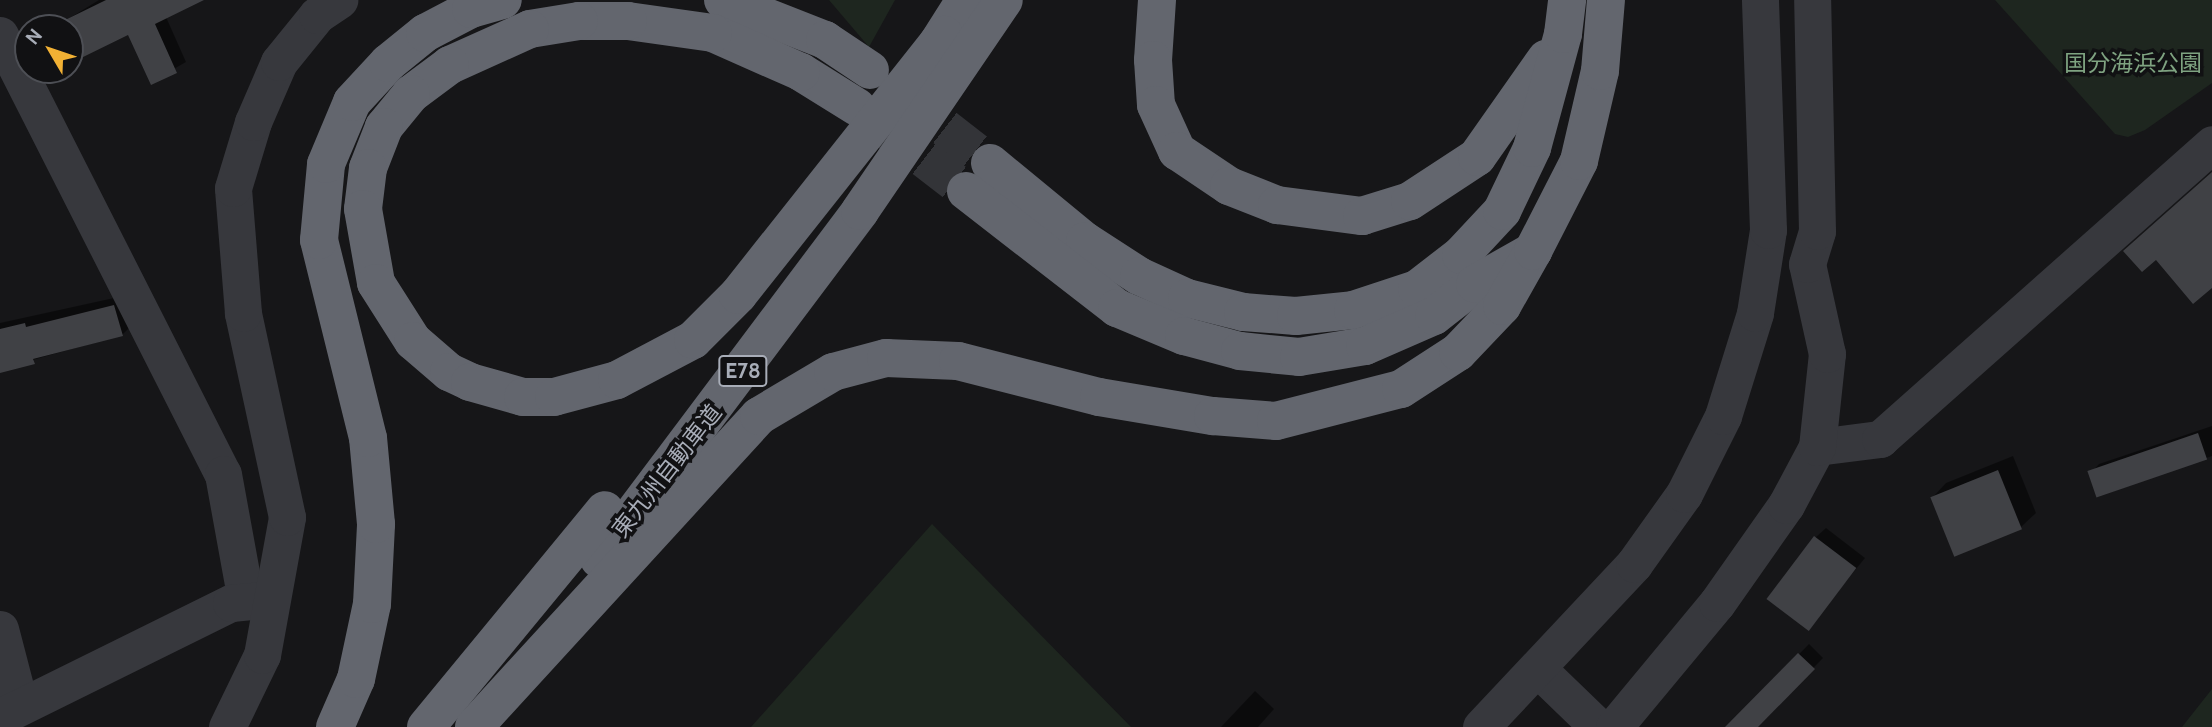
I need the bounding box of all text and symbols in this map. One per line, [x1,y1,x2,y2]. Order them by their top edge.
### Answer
north arrow [14,14,84,84]
text: N [21,24,47,49]
park label: 国分海浜公園 [2064,49,2202,77]
road number: E78 [717,354,769,388]
street label: 東九州自動車道 [607,399,727,543]

